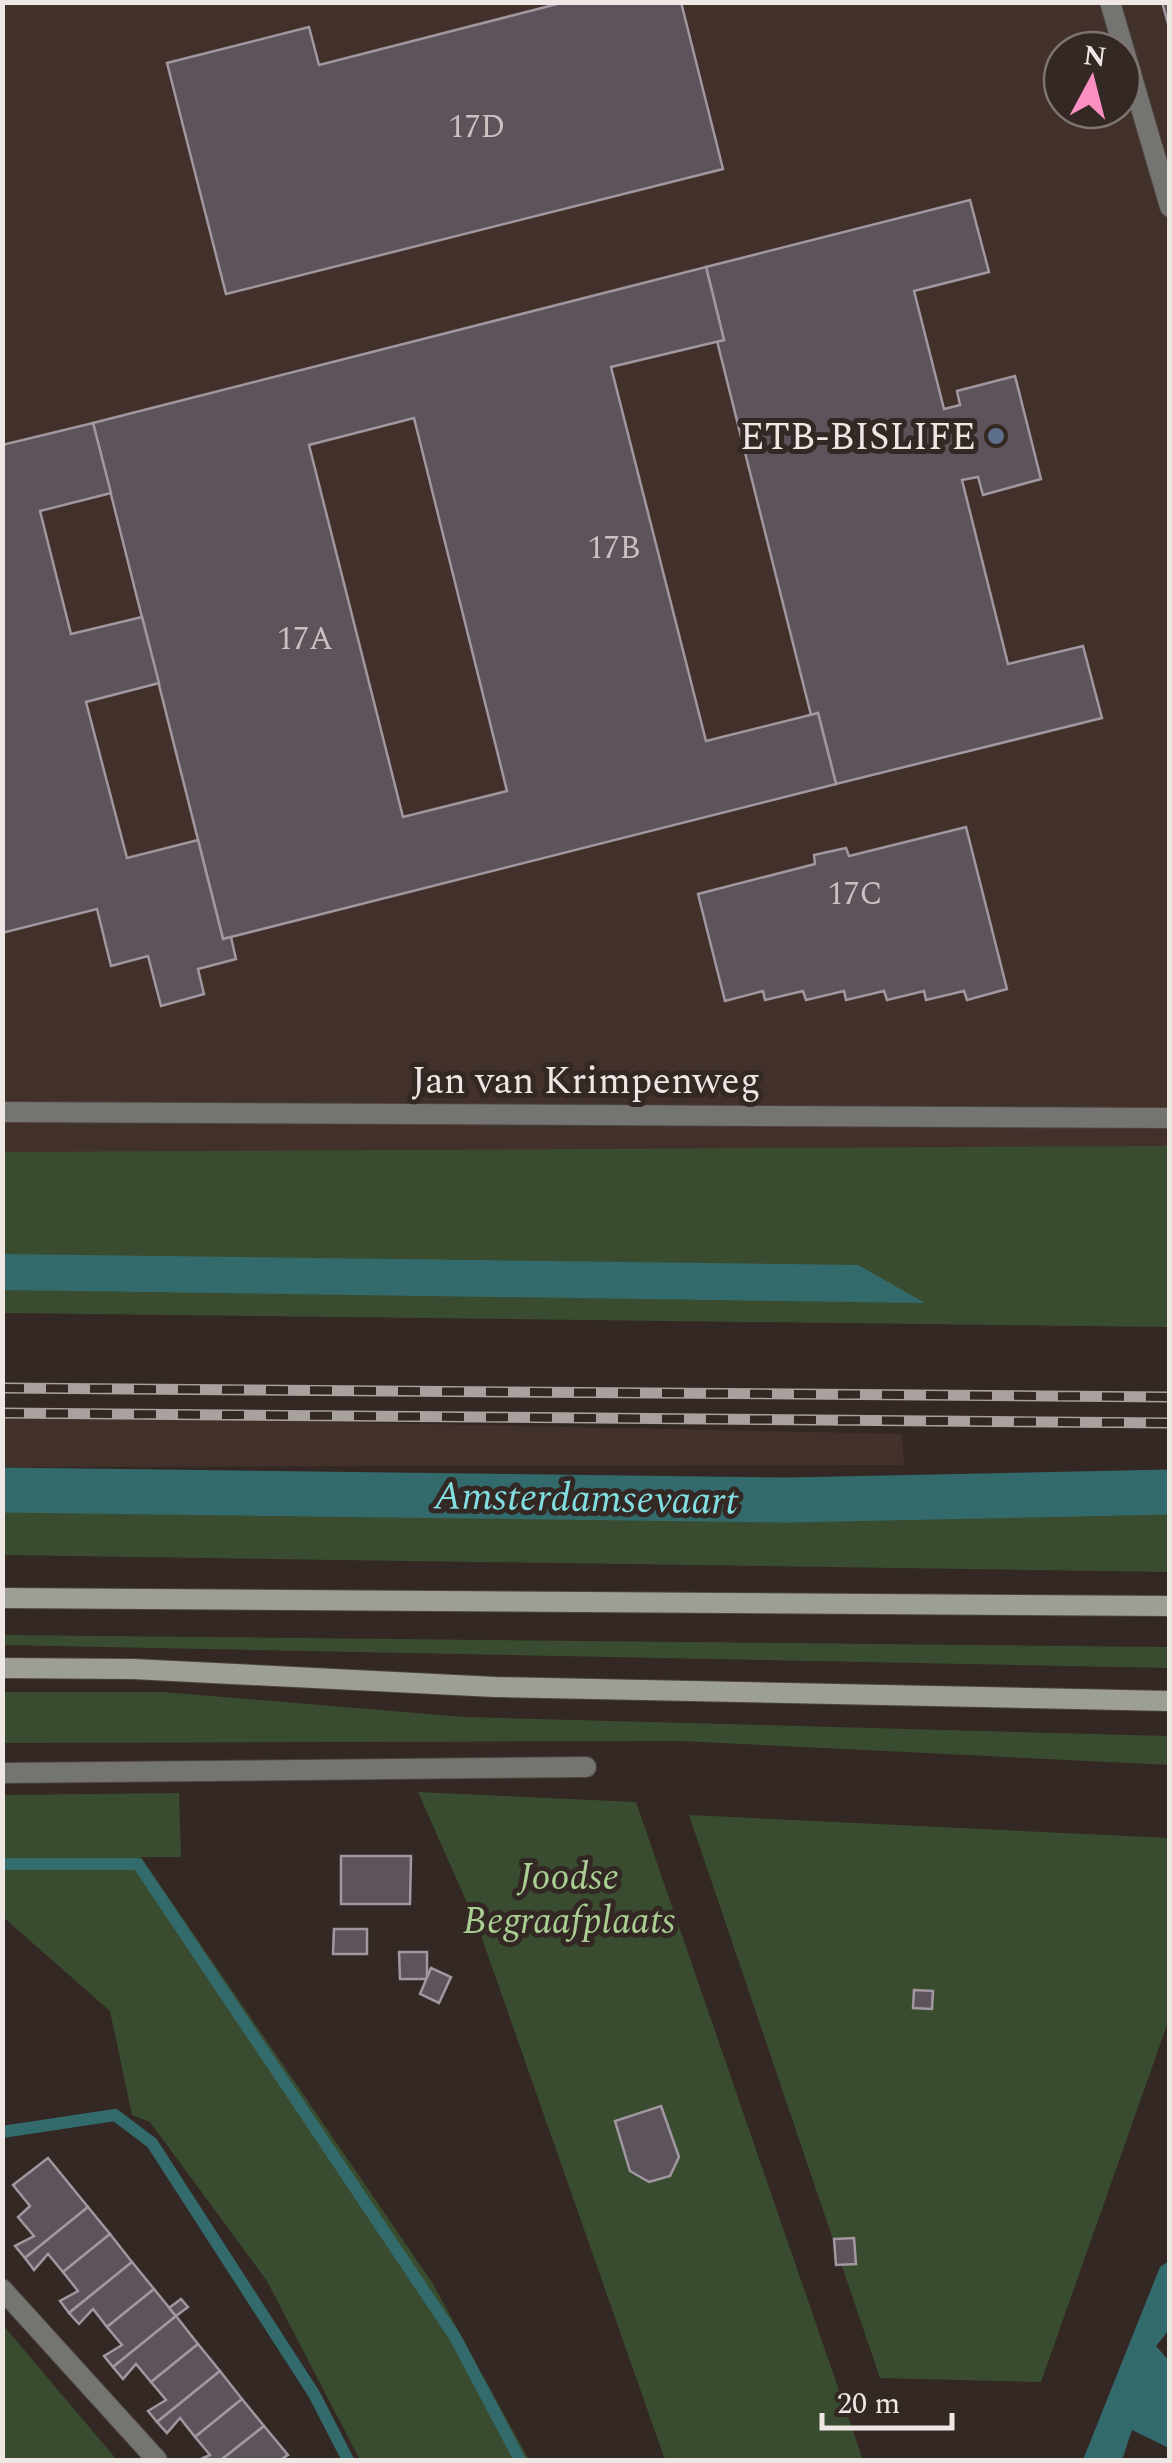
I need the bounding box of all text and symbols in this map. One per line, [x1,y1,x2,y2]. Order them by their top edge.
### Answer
north arrow [1042,30,1142,130]
text: N [1081,34,1109,79]
house number: 17D [449,103,505,152]
place label: ETB-BISLIFE [740,409,976,467]
marker: ETB-BISLIFE [985,425,1007,447]
house number: 17B [587,524,641,573]
house number: 17A [277,615,333,664]
house number: 17C [827,870,883,919]
street label: Jan van Krimpenweg [412,1053,760,1111]
water label: Amsterdamsevaart [433,1466,740,1533]
park label: Joodse Begraafplaats [463,1849,675,1951]
scale bar [822,2368,952,2430]
text: 20 m [837,2381,900,2427]

